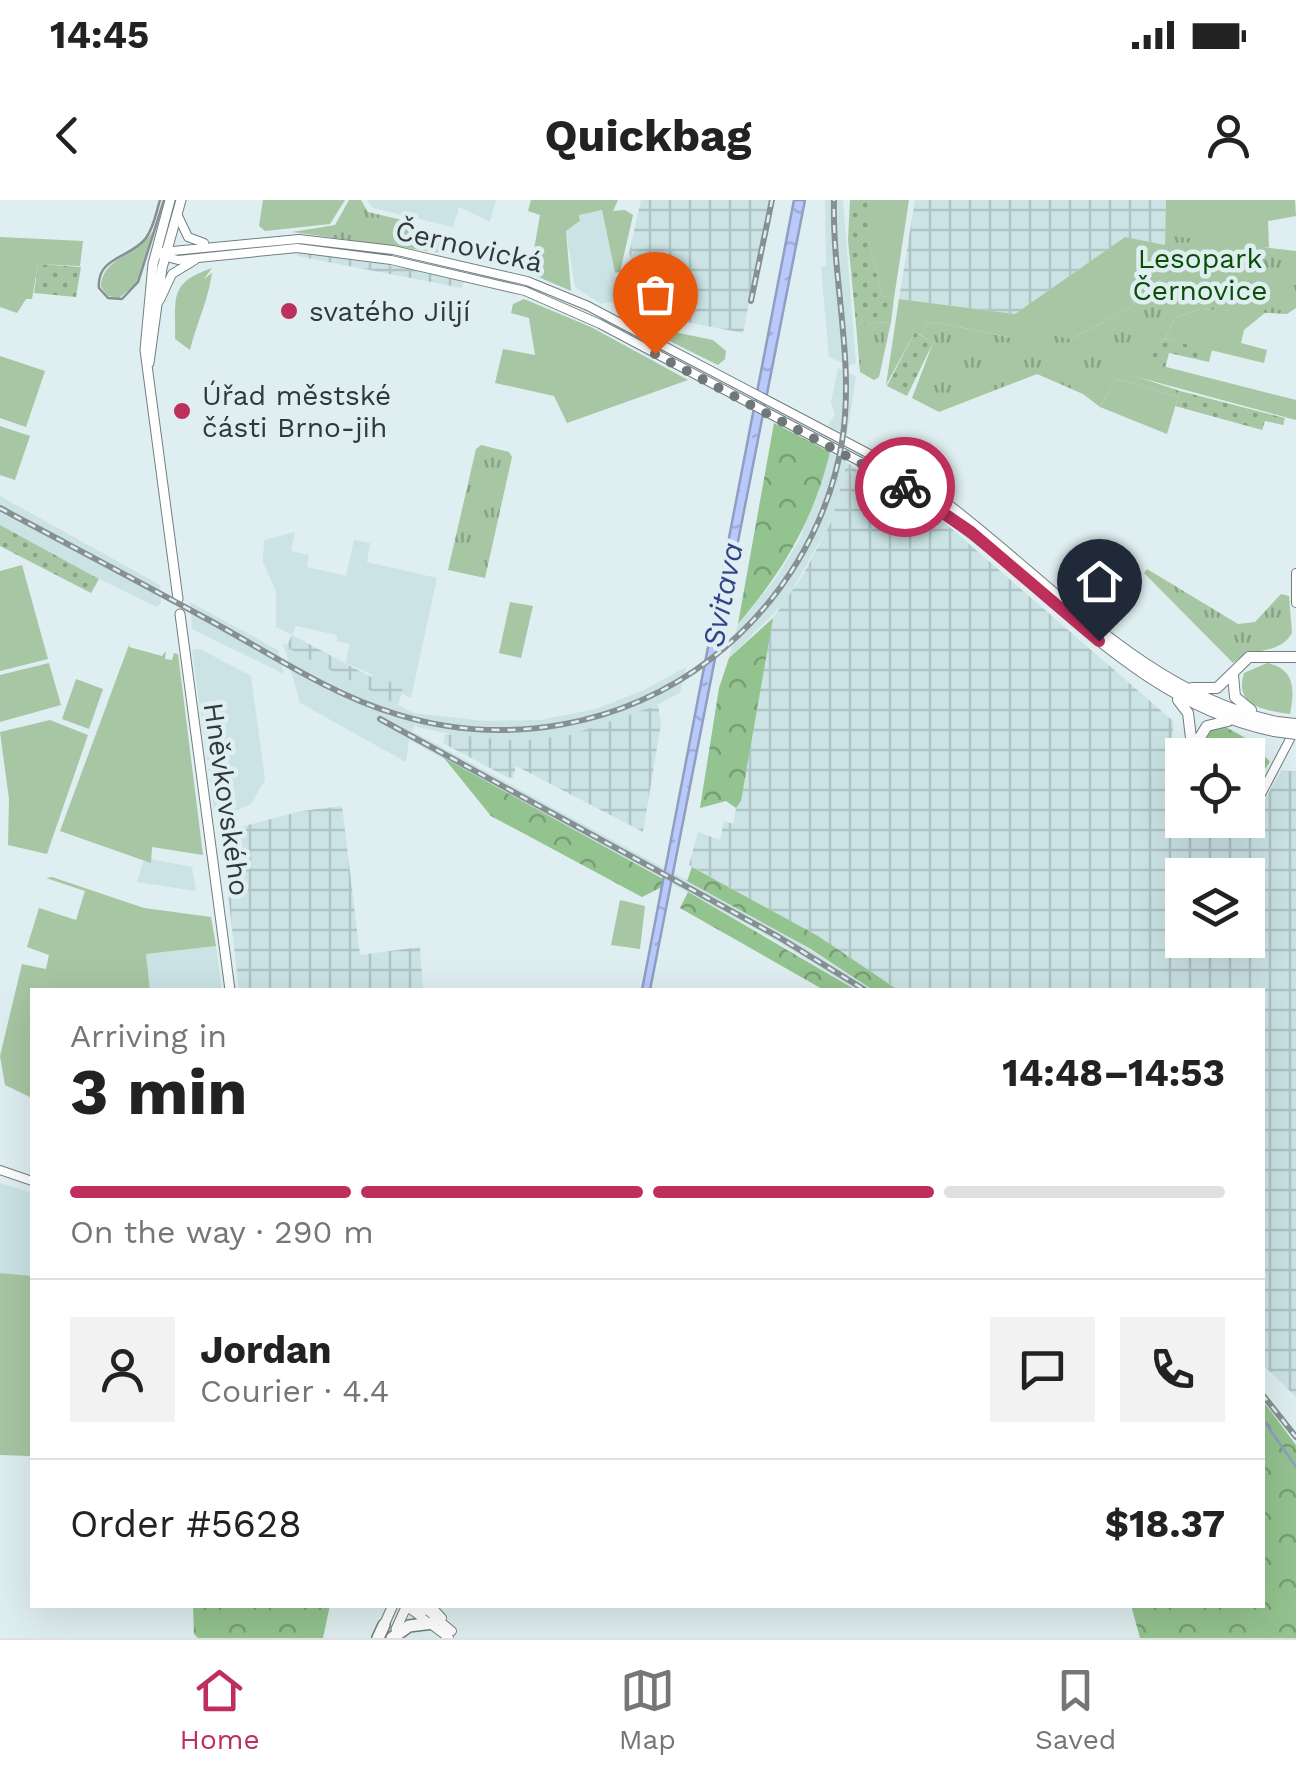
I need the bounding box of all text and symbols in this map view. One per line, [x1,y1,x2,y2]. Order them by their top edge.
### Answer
text: 14:45 [50,13,149,57]
icon: back [40,108,95,163]
icon: person [1201,108,1256,163]
text: Quickbag [544,109,752,162]
street label: Černovická [392,214,546,279]
park label: Lesopark Černovice [1133,242,1267,307]
pin [613,252,698,355]
icon: bag [628,267,683,322]
place label: svatého Jiljí [309,295,470,328]
marker: svatého Jiljí [278,300,300,322]
place label: Úřad městské části Brno-jih [202,379,391,444]
marker: Úřad městské části Brno-jih [171,400,193,422]
courier [855,437,955,537]
icon: bike [878,460,933,515]
pin [1057,539,1142,642]
water label: Svitava [695,540,750,650]
icon: home [1072,554,1127,609]
street label: Hněvkovského [197,700,256,898]
map controls [1165,738,1265,958]
button: locate [1165,738,1265,838]
button: layers [1165,858,1265,958]
text: Arriving in [70,1017,227,1055]
text: 14:48–14:53 [1002,1051,1225,1095]
text: 3 min [70,1054,248,1130]
text: On the way · 290 m [70,1213,374,1251]
button: person [70,1317,175,1422]
button: chat [990,1317,1095,1422]
button: phone [1120,1317,1225,1422]
text: Jordan [200,1328,332,1372]
text: Courier · 4.4 [200,1372,389,1410]
text: Order #5628 [70,1502,302,1546]
text: $18.37 [1105,1502,1225,1546]
tab: Home [180,1663,260,1756]
tab: Map [619,1663,676,1756]
tab: Saved [1035,1663,1116,1756]

